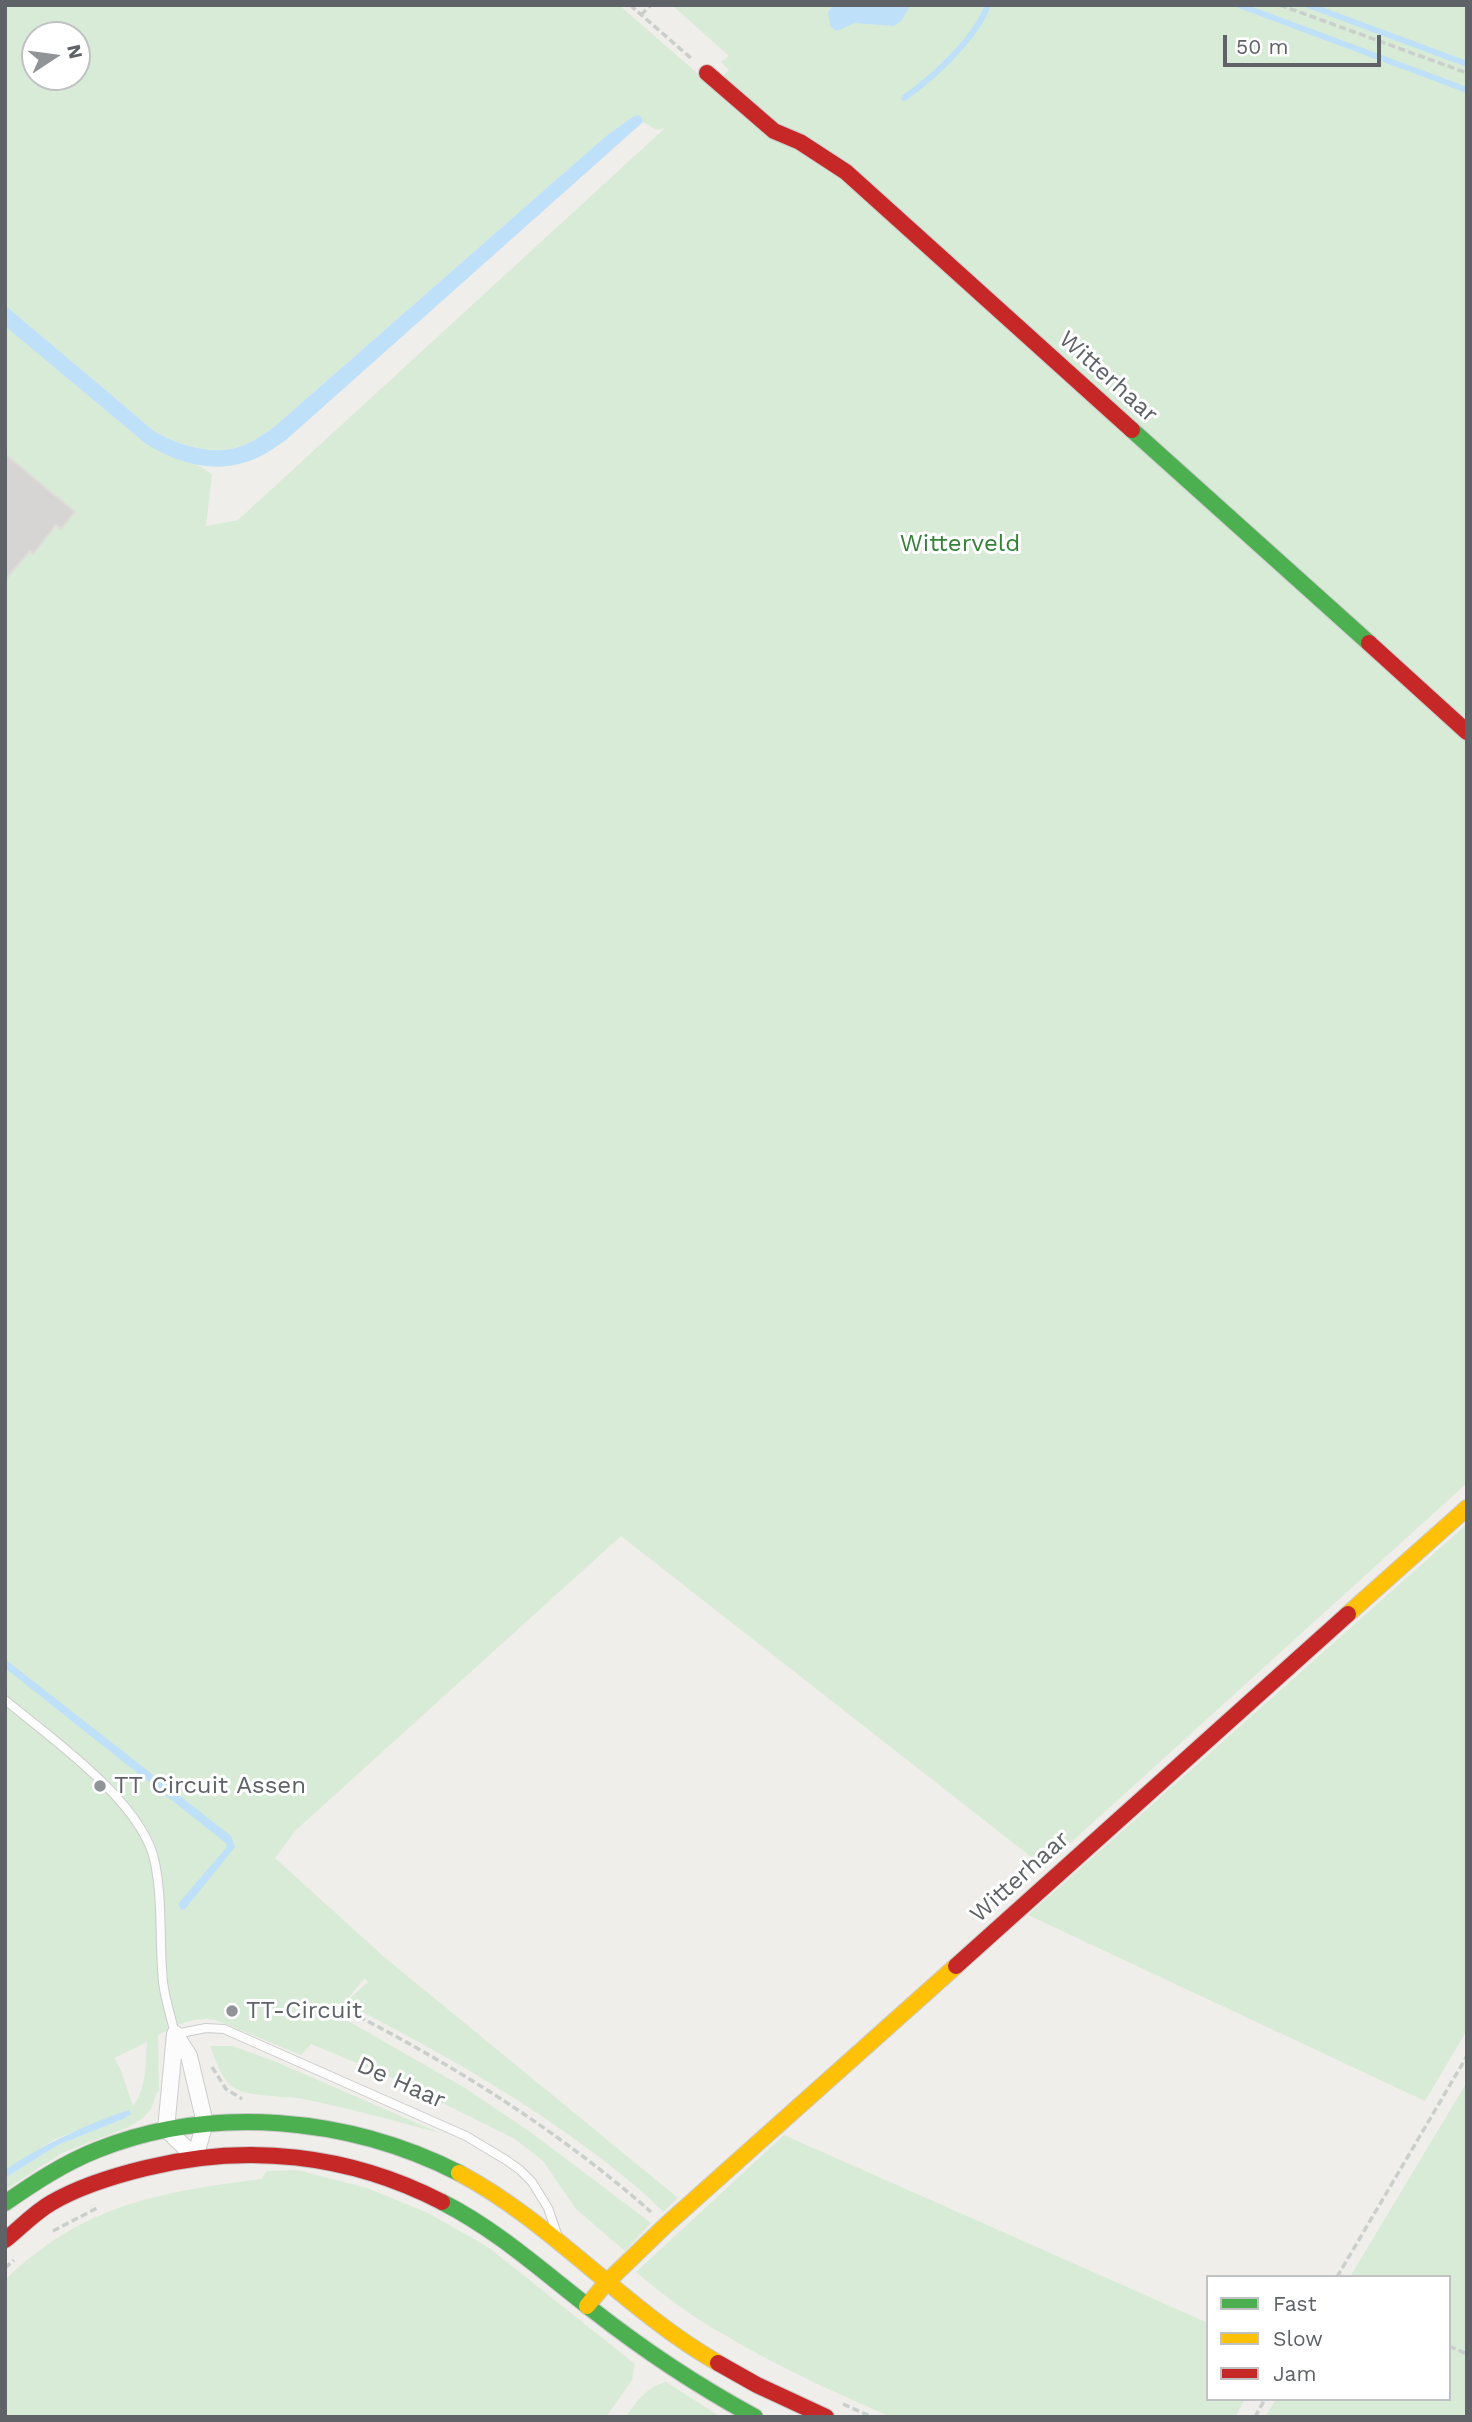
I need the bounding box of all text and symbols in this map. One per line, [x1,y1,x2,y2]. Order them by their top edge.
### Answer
north arrow [21,21,91,91]
scale bar [1227,21,1384,65]
text: 50 m [1236,34,1288,59]
text: N [62,42,88,61]
street label: Witterhaar [1052,325,1164,429]
park label: Witterveld [900,530,1020,558]
place label: TT Circuit Assen [114,1772,306,1800]
marker: TT Circuit Assen [92,1778,108,1794]
street label: Witterhaar [964,1825,1076,1929]
place label: TT-Circuit [246,1997,362,2025]
marker: TT-Circuit [224,2003,240,2019]
street label: De Haar [352,2051,450,2115]
legend [1206,2275,1451,2401]
text: Fast [1273,2291,1317,2316]
text: Slow [1273,2326,1323,2351]
text: Jam [1273,2361,1316,2386]

